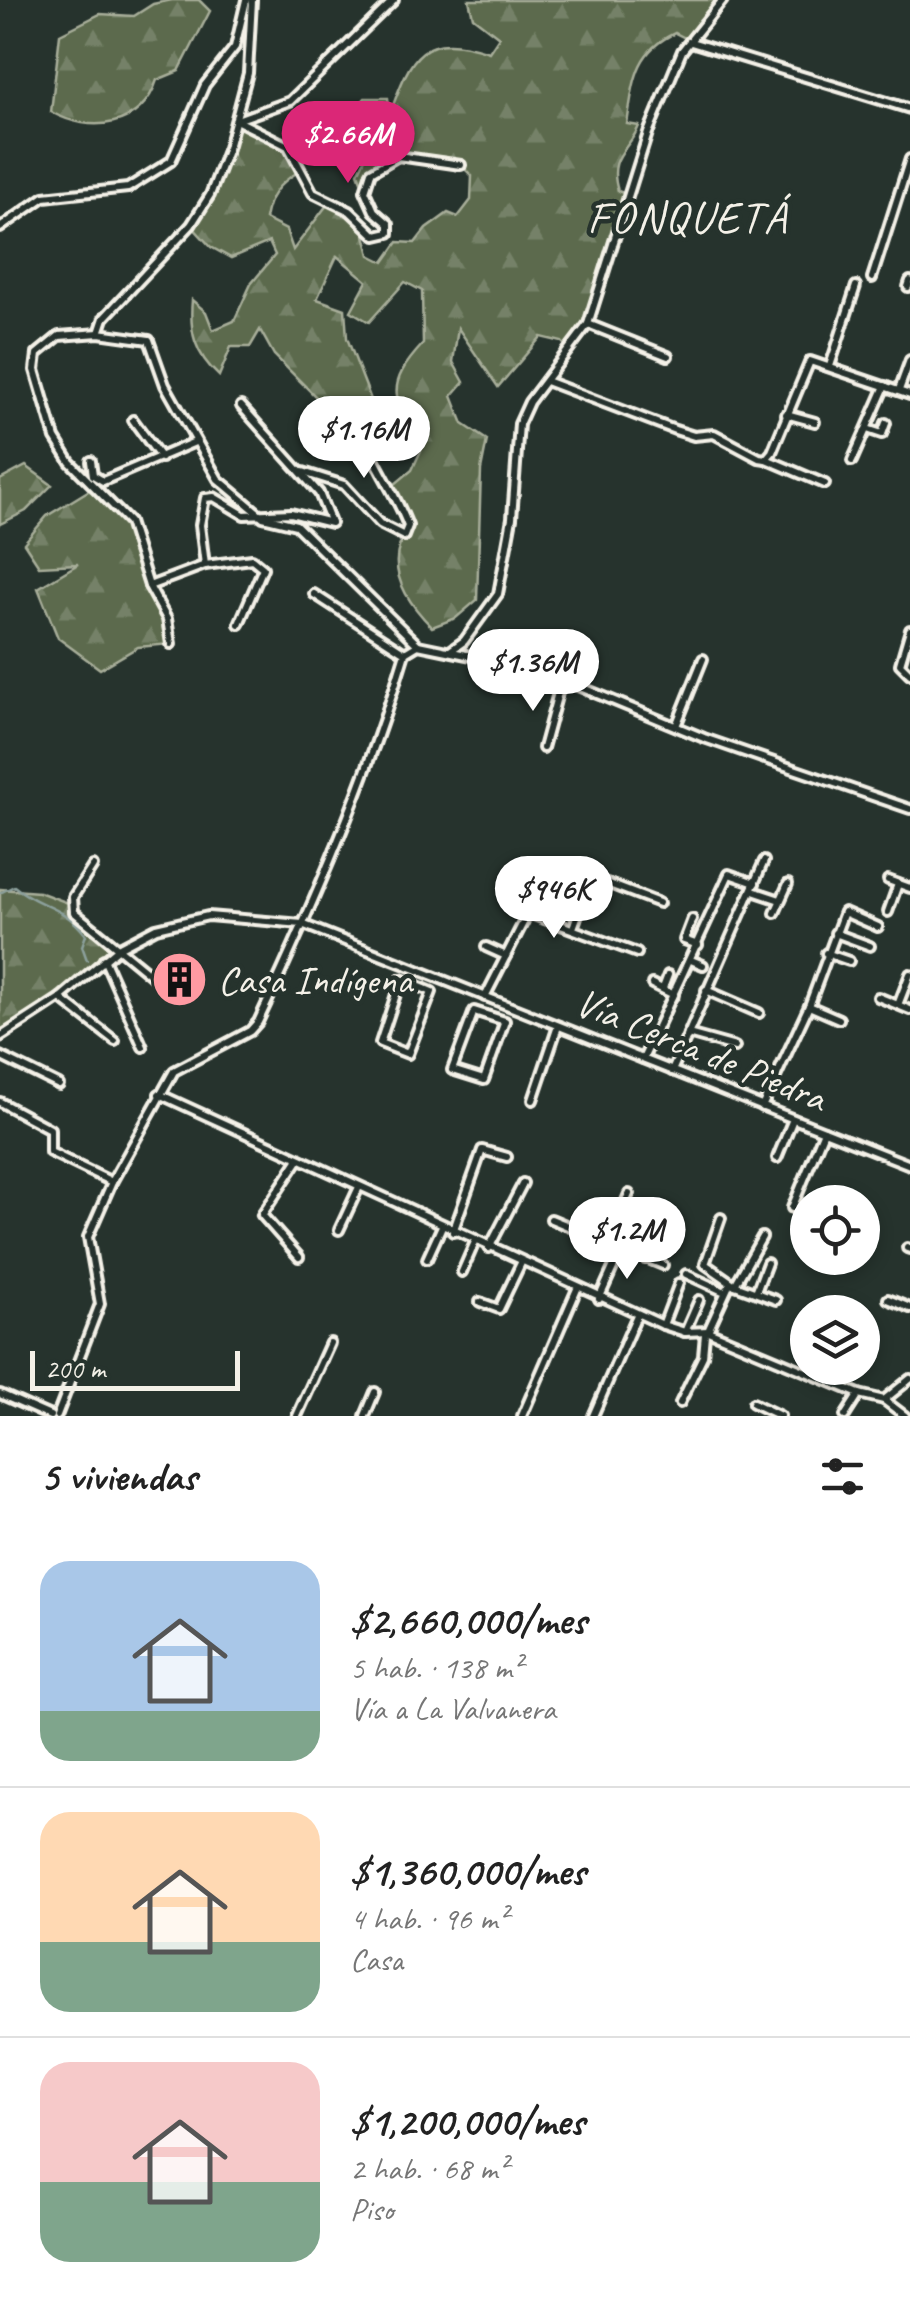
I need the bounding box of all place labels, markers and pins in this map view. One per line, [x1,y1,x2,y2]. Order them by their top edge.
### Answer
pin: $2.66M [267,101,429,186]
pin: $1.16M [283,396,445,481]
pin: $1.36M [452,629,614,714]
pin: $946K [484,856,624,941]
building icon: Casa Indígena [149,950,209,1010]
place label: Casa Indígena [218,955,415,1005]
pin: $1.2M [557,1197,697,1282]

